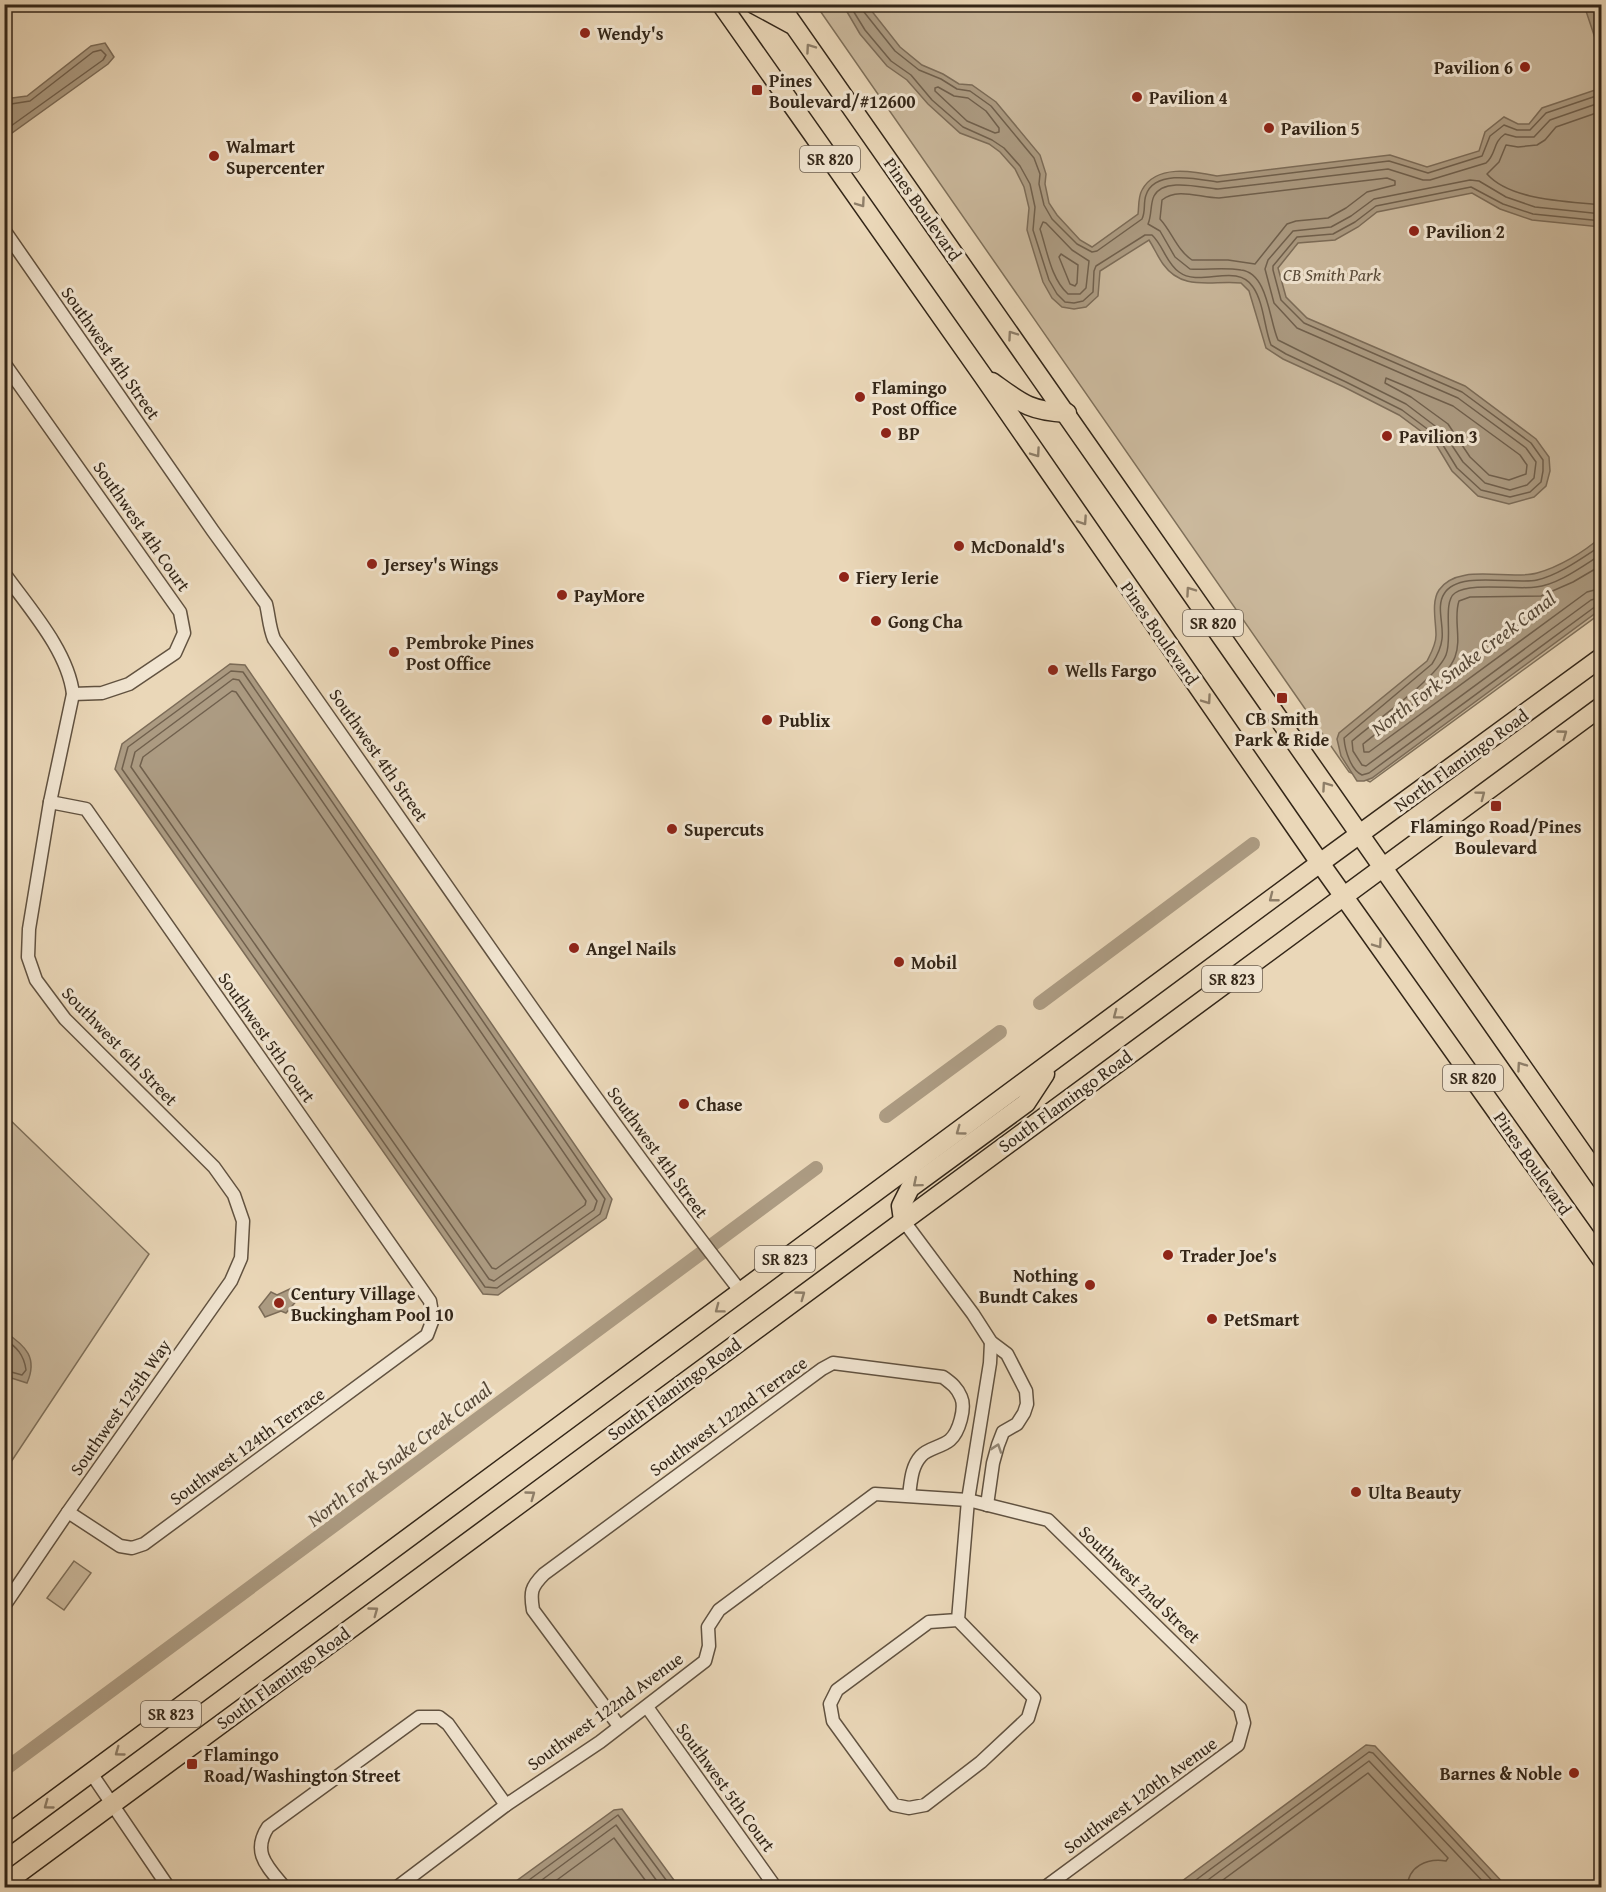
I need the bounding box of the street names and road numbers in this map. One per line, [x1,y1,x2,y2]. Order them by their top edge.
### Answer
road number: SR 820 [800,146,860,172]
street label: Pines Boulevard [877,152,969,267]
street label: Southwest 4th Street [55,281,167,426]
street label: Southwest 4th Court [87,455,198,597]
street label: Pines Boulevard [1114,576,1206,691]
road number: SR 820 [1183,610,1243,636]
street label: Southwest 4th Street [323,683,435,828]
street label: North Flamingo Road [1388,702,1534,818]
street label: Southwest 5th Court [212,966,323,1108]
road number: SR 823 [1202,966,1262,992]
street label: Southwest 6th Street [56,980,185,1112]
street label: South Flamingo Road [992,1043,1138,1159]
road number: SR 820 [1443,1065,1503,1091]
street label: Southwest 4th Street [601,1081,715,1224]
street label: Pines Boulevard [1487,1106,1579,1221]
road number: SR 823 [755,1246,815,1272]
street label: South Flamingo Road [601,1331,747,1447]
street label: Southwest 125th Way [63,1333,177,1481]
street label: Southwest 122nd Terrace [643,1349,813,1483]
street label: Southwest 124th Terrace [164,1380,330,1512]
street label: Southwest 2nd Street [1073,1519,1208,1650]
street label: South Flamingo Road [210,1620,356,1736]
street label: Southwest 122nd Avenue [521,1645,689,1777]
road number: SR 823 [141,1701,201,1727]
street label: Southwest 5th Court [670,1717,783,1858]
street label: Southwest 120th Avenue [1058,1730,1222,1860]

